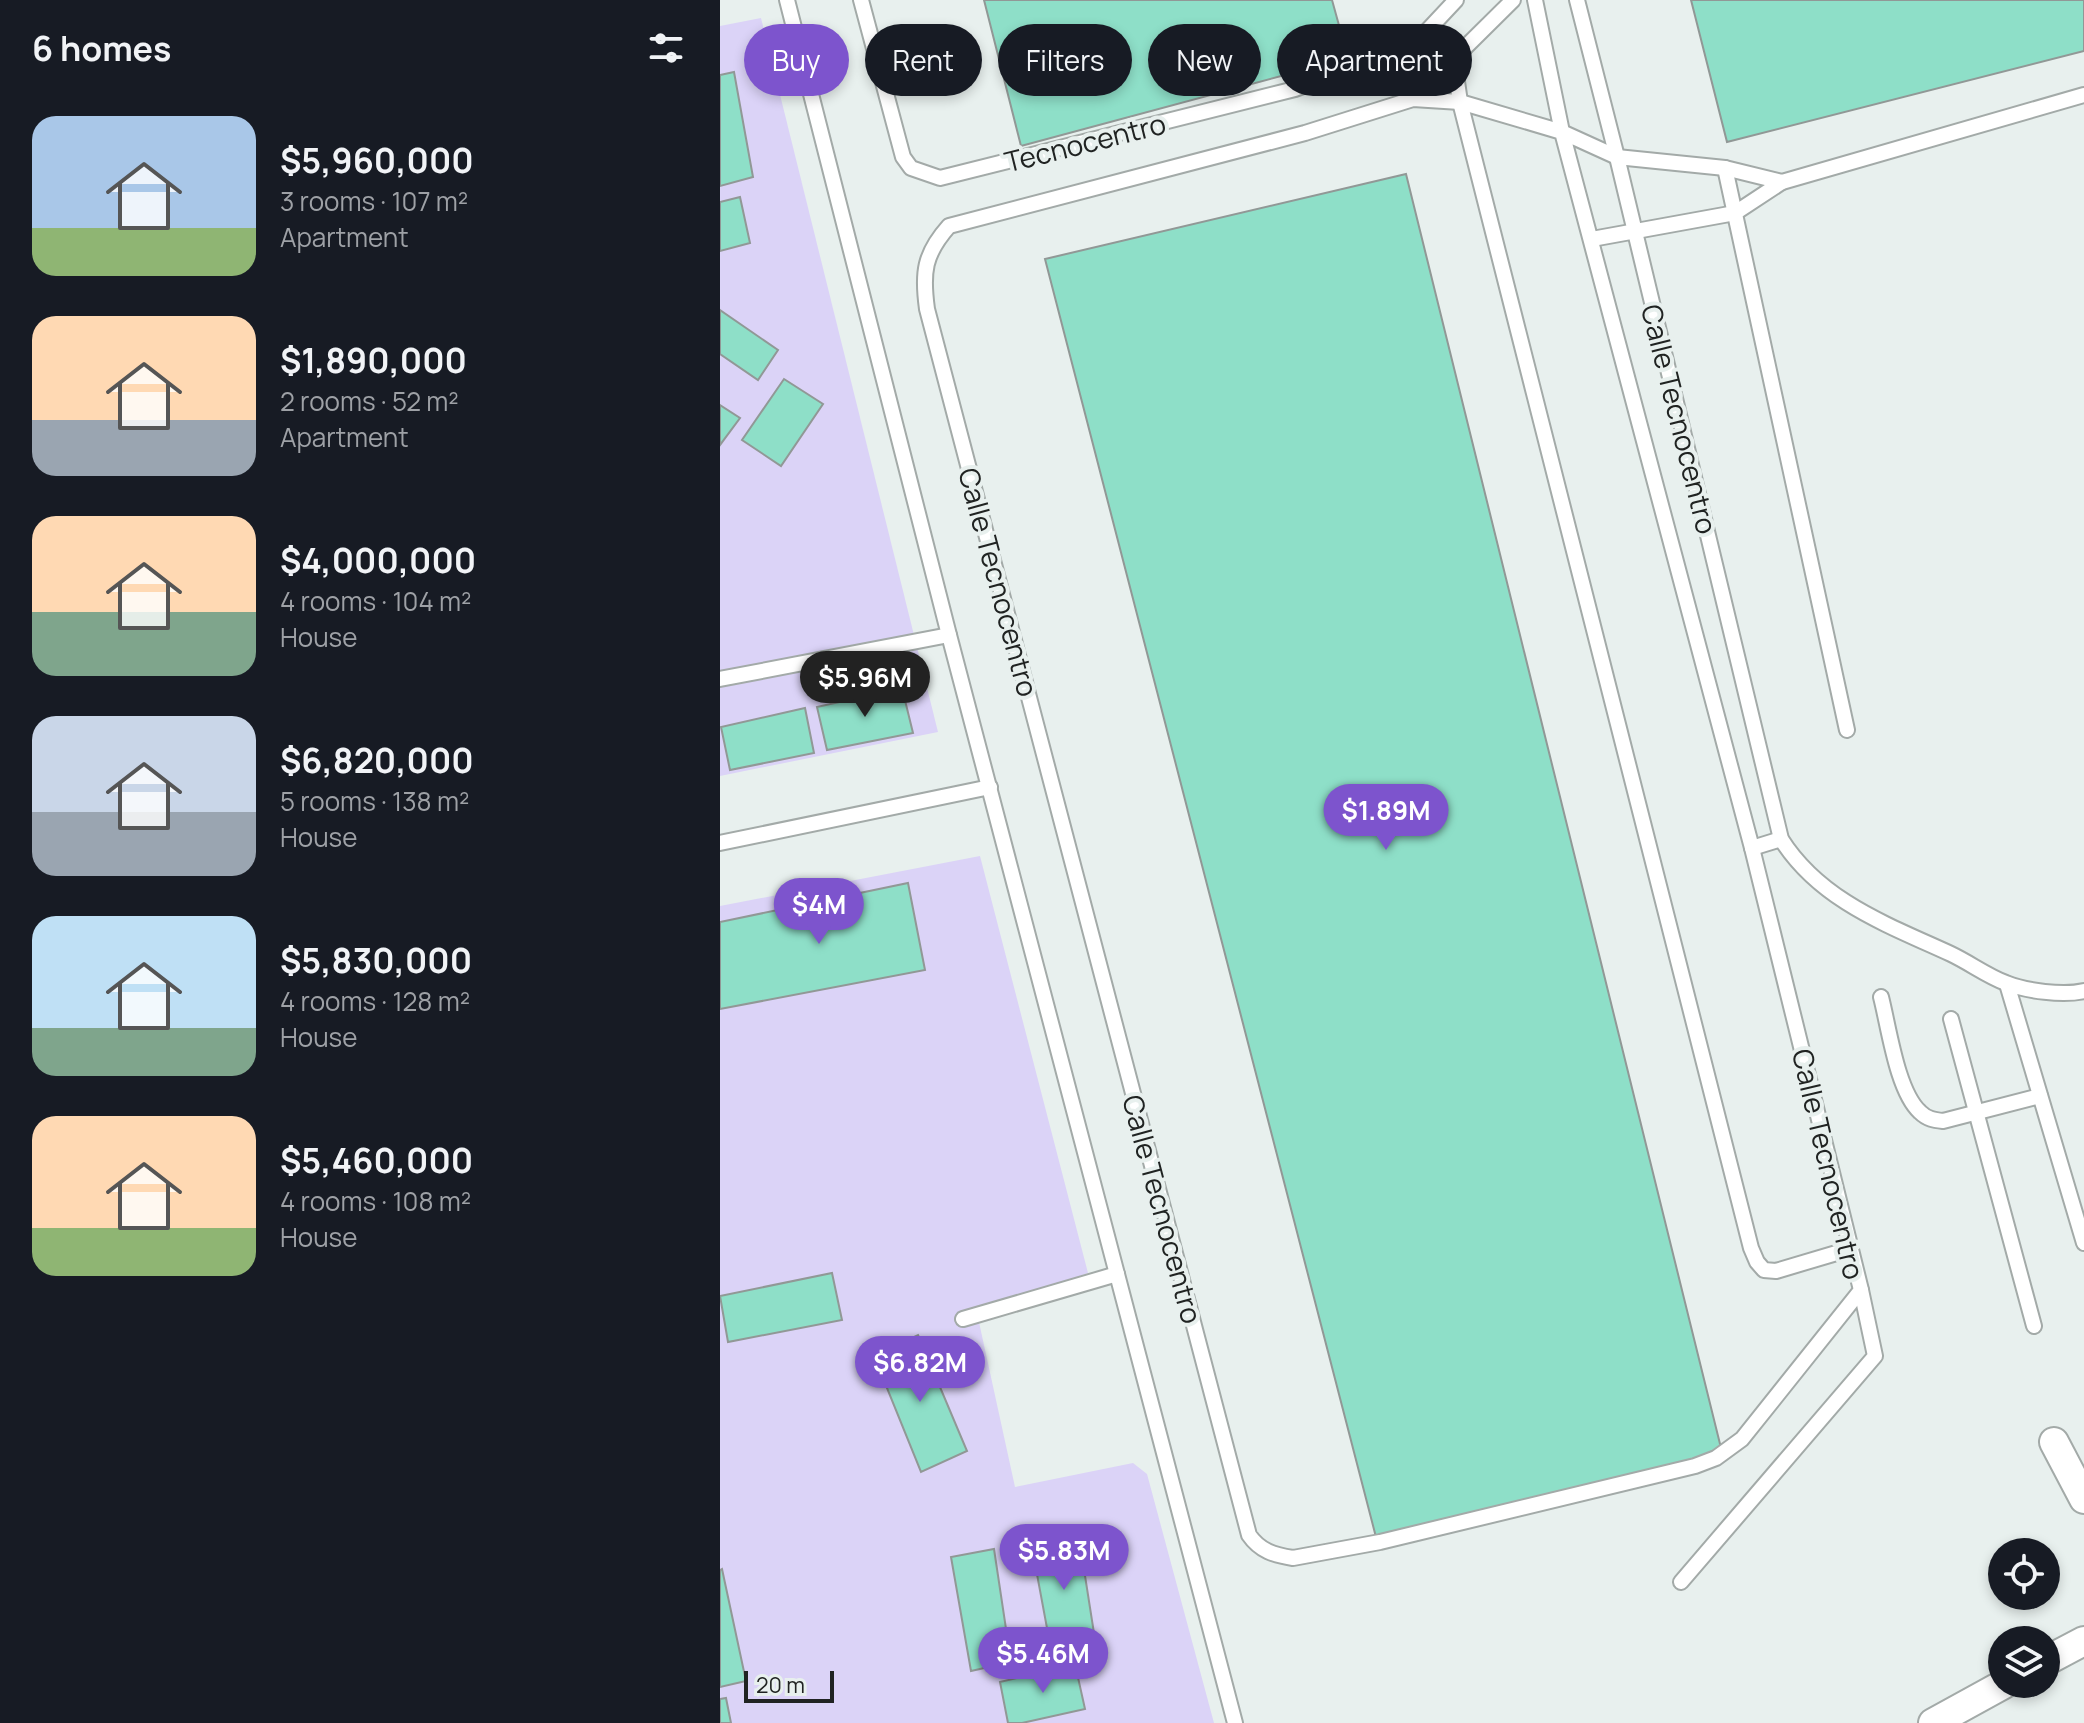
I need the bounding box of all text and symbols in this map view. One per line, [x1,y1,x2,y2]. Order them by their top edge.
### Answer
chip: Buy [744,24,849,96]
chip: Rent [865,24,982,96]
chip: Filters [998,24,1132,96]
chip: New [1148,24,1261,96]
chip: Apartment [1277,24,1472,96]
text: 6 homes [32,25,171,71]
icon: filters [644,26,688,70]
street label: Tecnocentro [1001,104,1169,180]
text: $5,960,000 [280,137,474,183]
icon: home [96,148,192,244]
text: 3 rooms · 107 m² [280,183,468,219]
text: Apartment [280,219,409,255]
street label: Calle Tecnocentro [1633,300,1727,538]
text: $1,890,000 [280,337,467,383]
icon: home [96,348,192,444]
text: 2 rooms · 52 m² [280,383,459,419]
text: Apartment [280,419,409,455]
street label: Calle Tecnocentro [950,463,1048,701]
text: $4,000,000 [280,537,476,583]
icon: home [96,548,192,644]
text: 4 rooms · 104 m² [280,583,471,619]
text: House [280,619,357,655]
pin: $5.96M [800,651,930,719]
text: $5.96M [818,659,912,695]
text: $6,820,000 [280,737,474,783]
icon: home [96,748,192,844]
text: 5 rooms · 138 m² [280,783,469,819]
pin: $1.89M [1321,784,1451,852]
text: $1.89M [1342,792,1430,828]
text: House [280,819,357,855]
pin: $4M [780,878,858,946]
text: $4M [792,886,846,922]
text: $5,830,000 [280,937,472,983]
icon: home [96,948,192,1044]
text: 4 rooms · 128 m² [280,983,470,1019]
text: House [280,1019,357,1055]
street label: Calle Tecnocentro [1784,1045,1874,1283]
street label: Calle Tecnocentro [1114,1090,1212,1328]
text: $5,460,000 [280,1137,473,1183]
icon: home [96,1148,192,1244]
text: 4 rooms · 108 m² [280,1183,471,1219]
text: House [280,1219,357,1255]
pin: $6.82M [855,1336,985,1404]
text: $6.82M [873,1344,967,1380]
pin: $5.83M [999,1524,1129,1592]
text: $5.83M [1018,1532,1110,1568]
map controls [1988,1538,2060,1698]
button: locate [1988,1538,2060,1610]
button: layers [1988,1626,2060,1698]
pin: $5.46M [978,1627,1108,1695]
text: $5.46M [996,1635,1090,1671]
scale bar [744,1667,834,1703]
text: 20 m [756,1670,805,1700]

